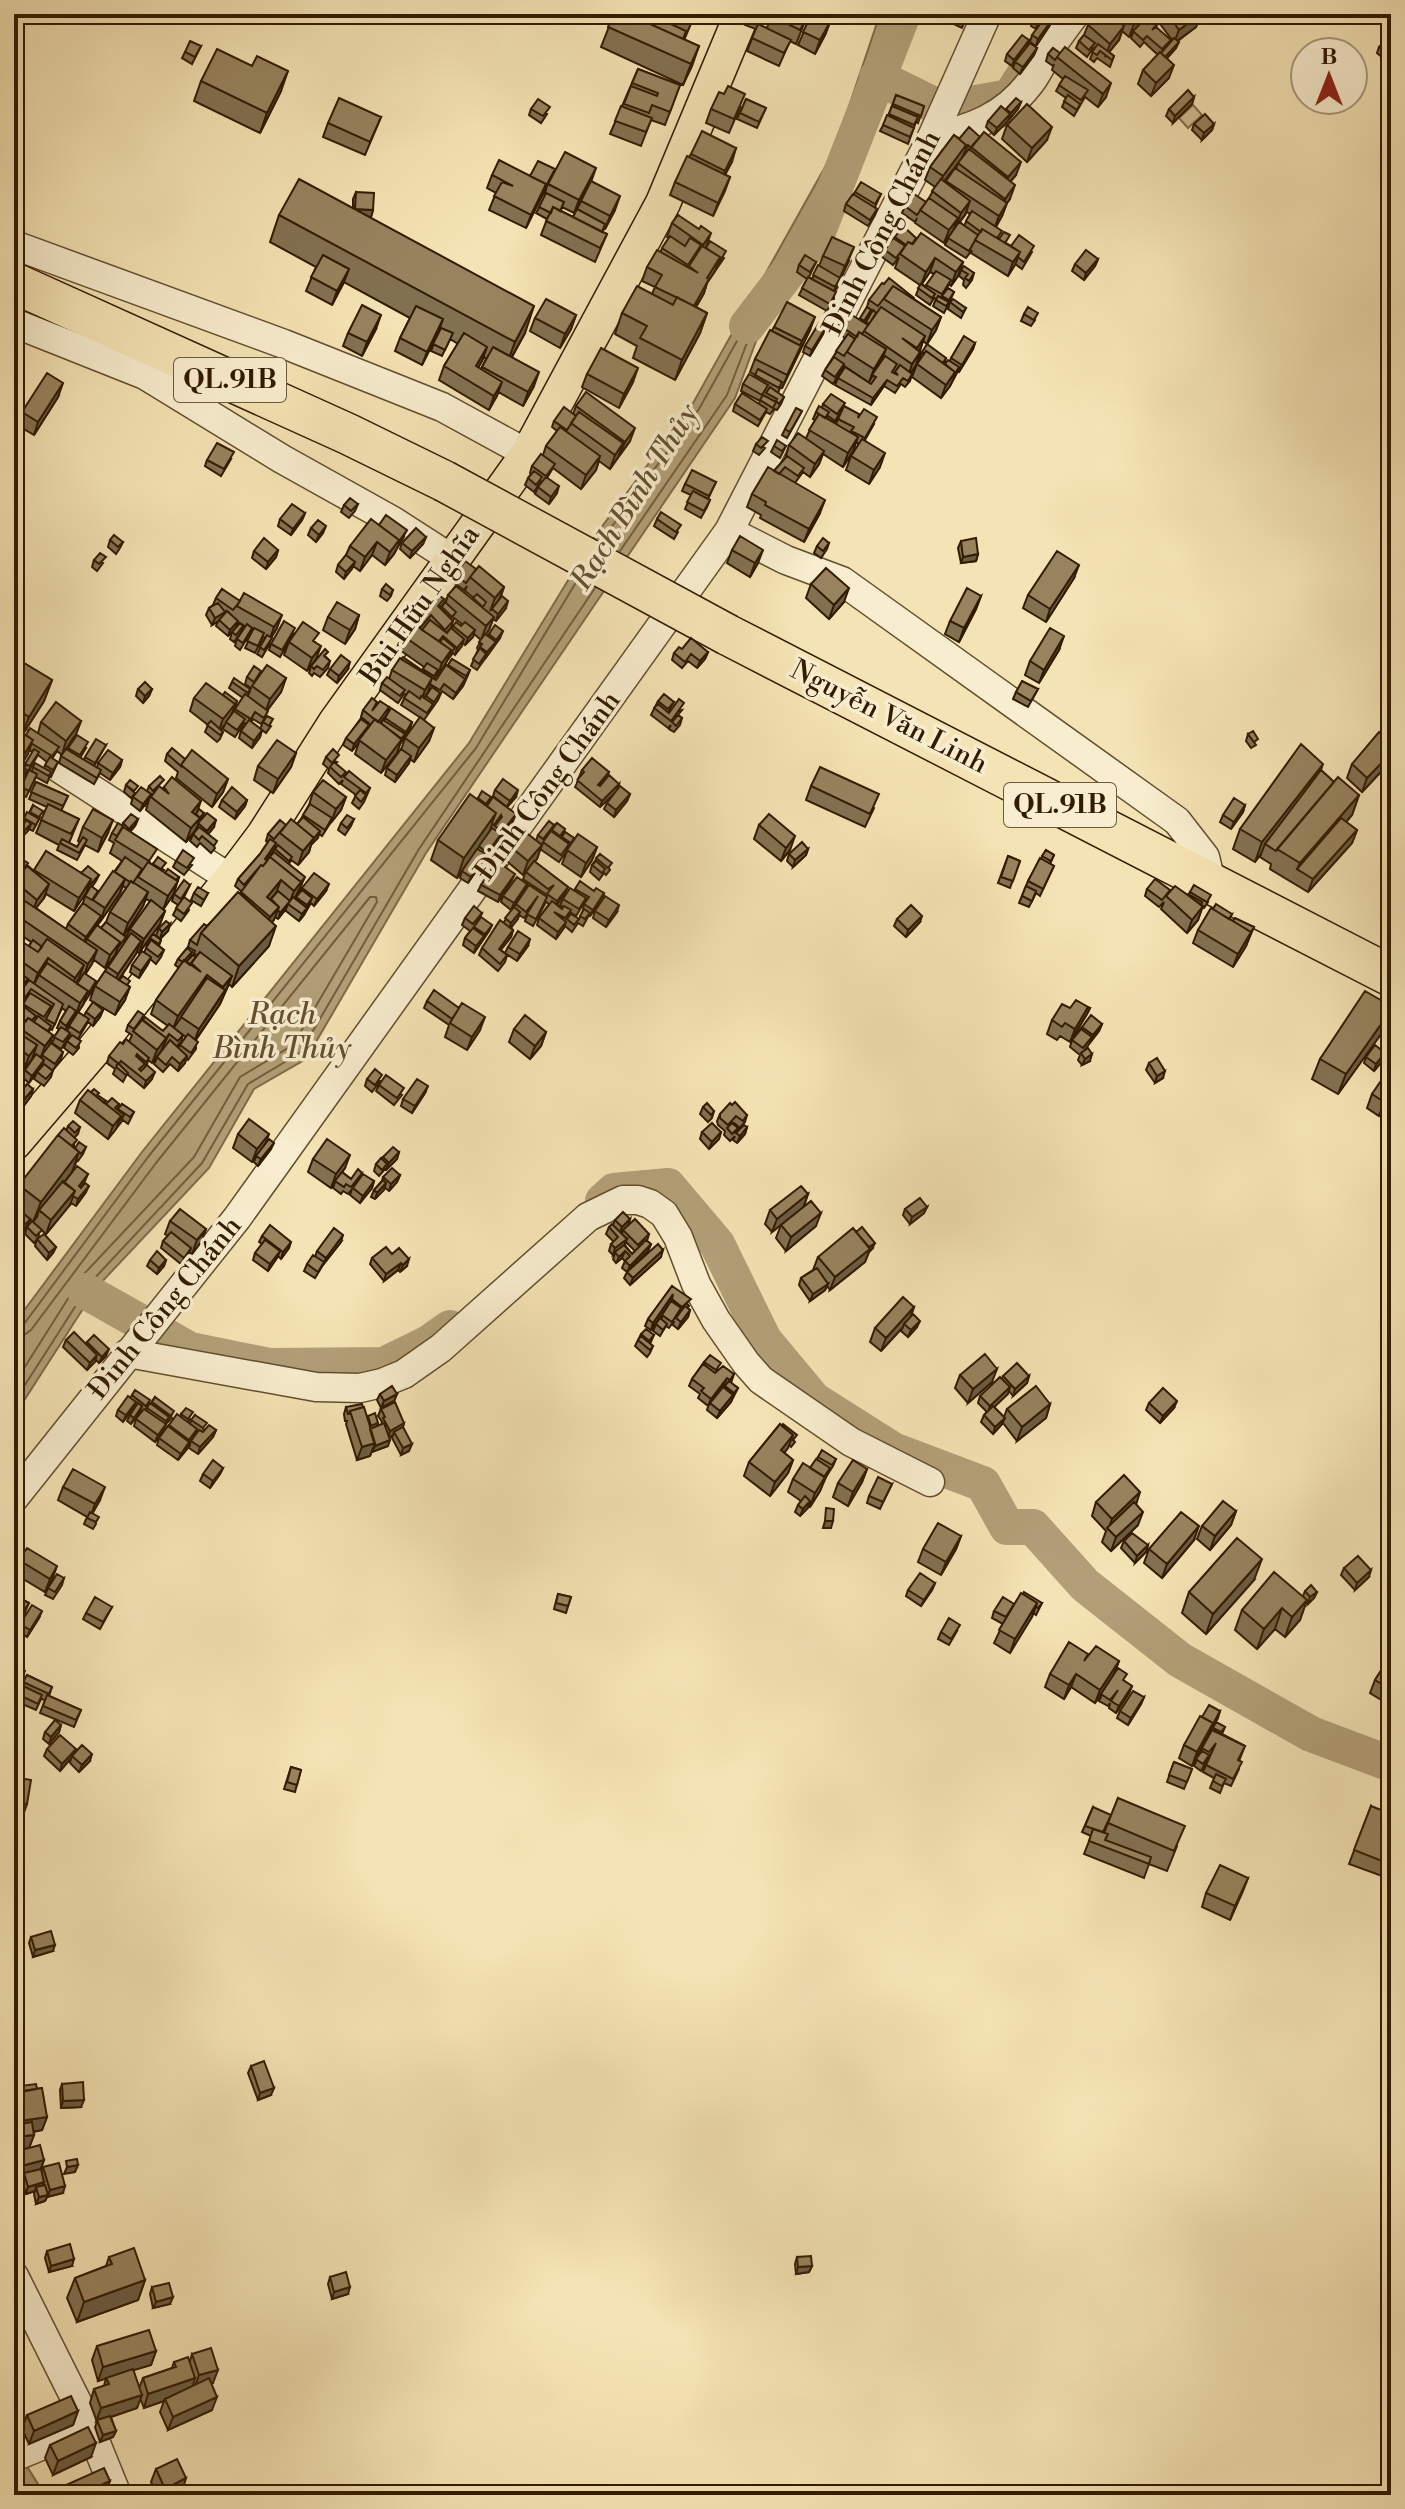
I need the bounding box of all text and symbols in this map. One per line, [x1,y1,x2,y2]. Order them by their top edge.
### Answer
north arrow [1289,36,1369,116]
text: B [1321,44,1337,71]
street label: Đinh Công Chánh [815,124,949,341]
road number: QL.91B [174,358,286,402]
water label: Rạch Bình Thủy [562,396,708,598]
street label: Bùi Hữu Nghĩa [352,518,488,692]
street label: Nguyễn Văn Linh [785,652,994,782]
street label: Đinh Công Chánh [468,684,629,888]
road number: QL.91B [1004,783,1116,827]
water label: Rạch Bình Thủy [212,996,353,1068]
street label: Đinh Công Chánh [80,1209,250,1407]

